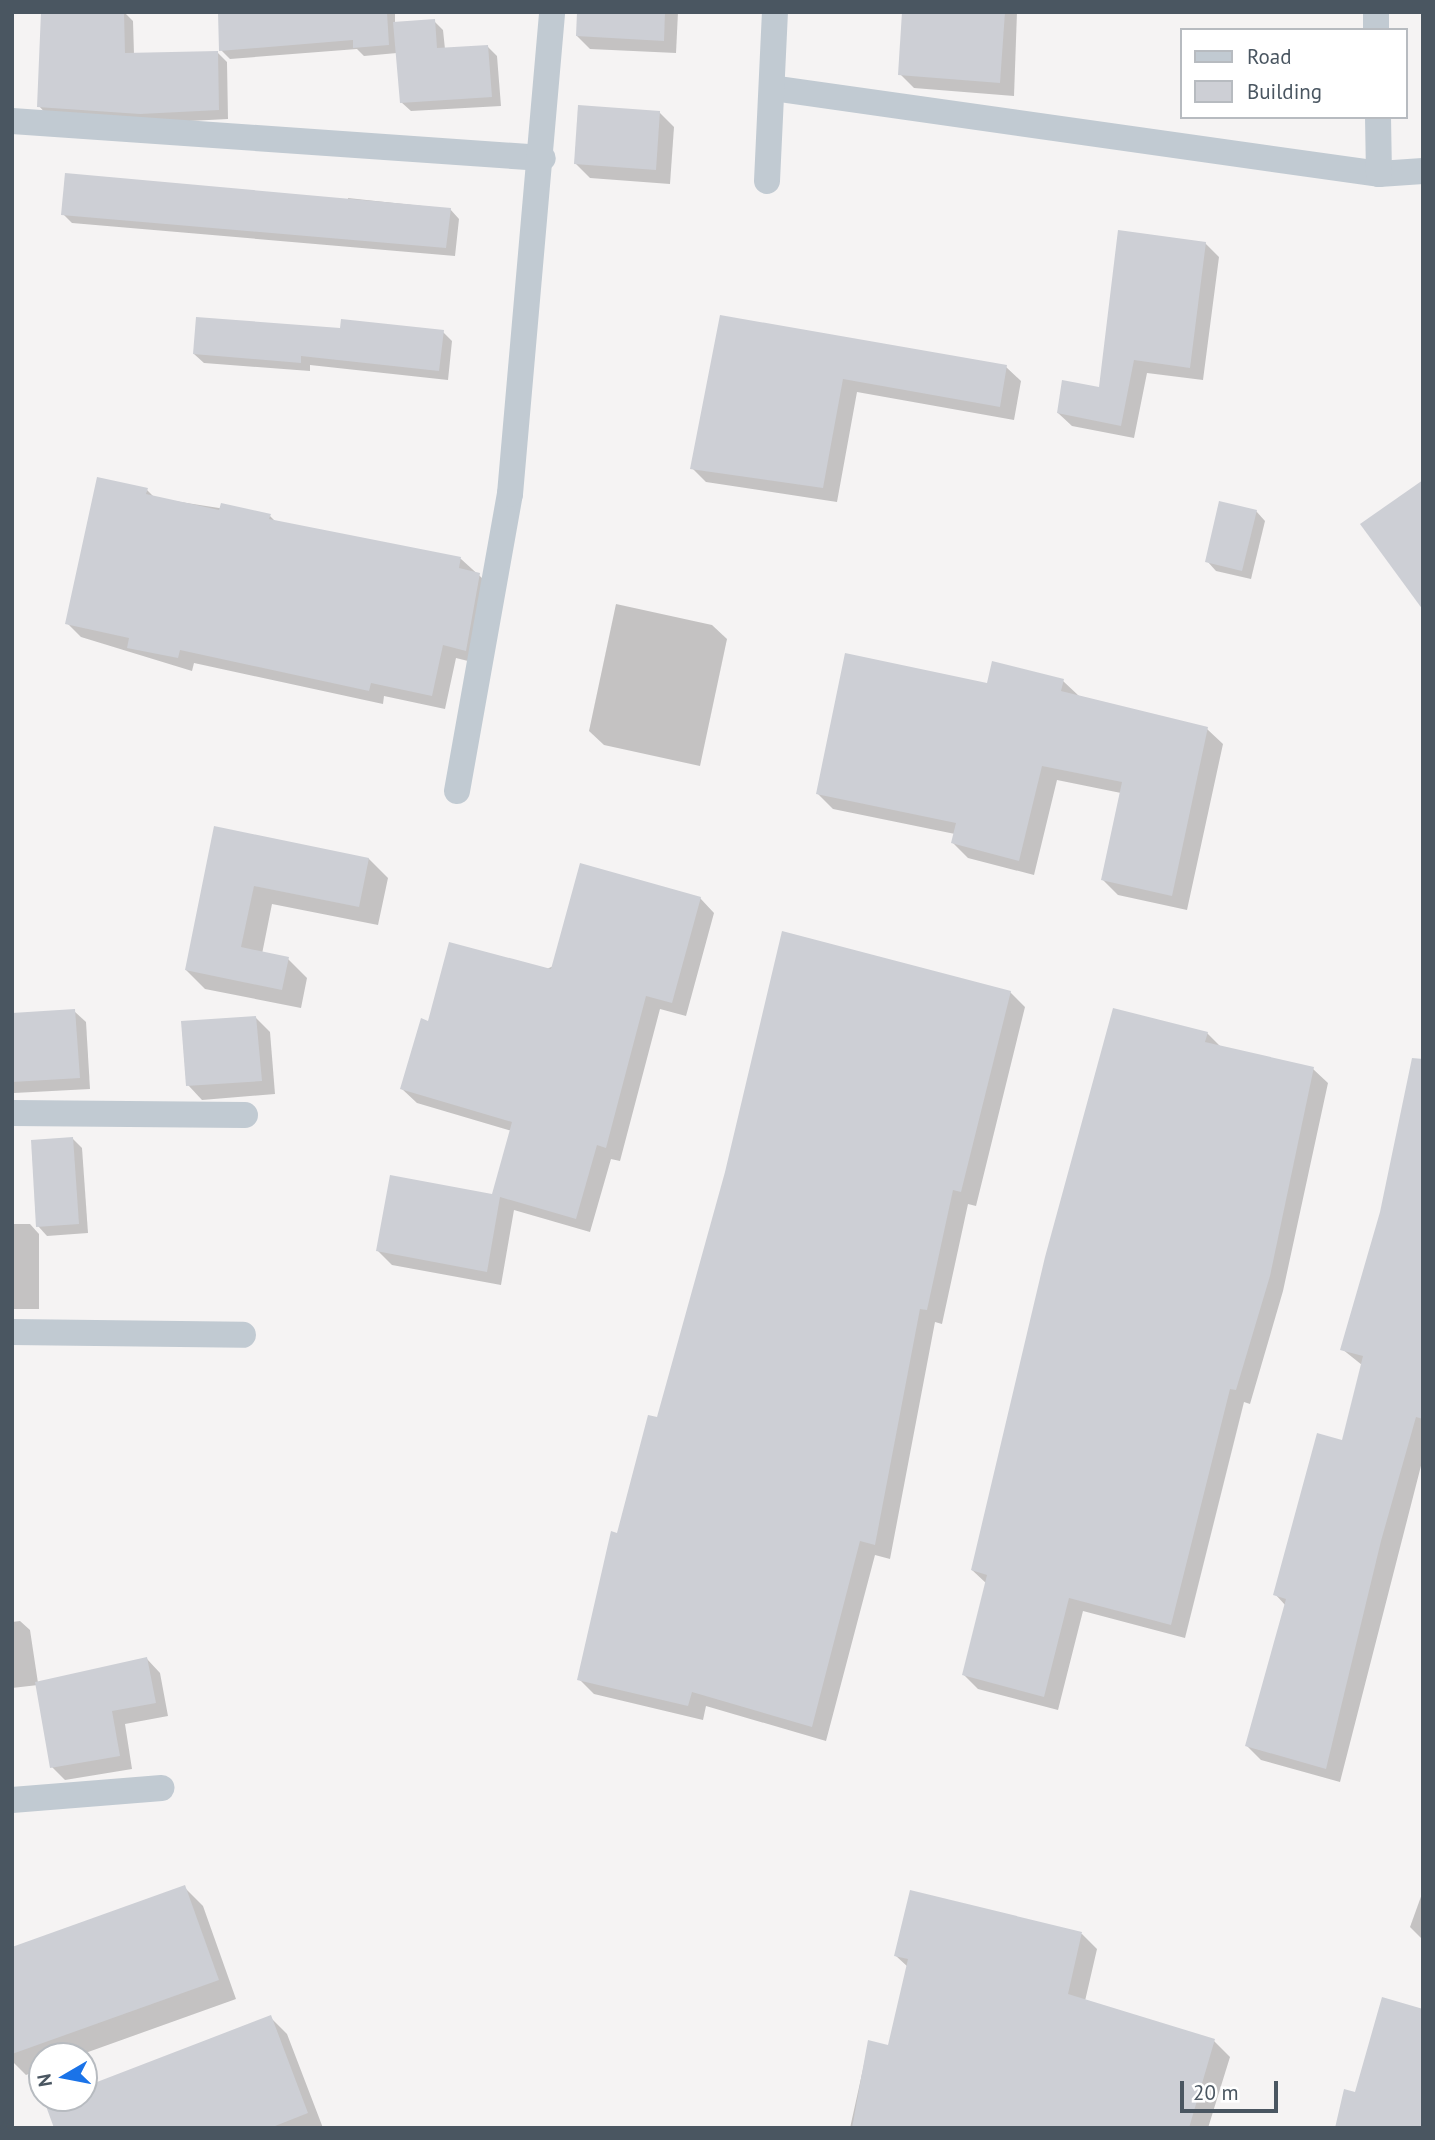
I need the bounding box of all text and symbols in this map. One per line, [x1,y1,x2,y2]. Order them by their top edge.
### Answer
legend [1180,28,1407,119]
text: Road [1247,43,1291,70]
text: Building [1247,78,1322,105]
north arrow [28,2042,98,2112]
scale bar [1183,2066,1281,2110]
text: N [31,2072,57,2089]
text: 20 m [1193,2079,1239,2106]

